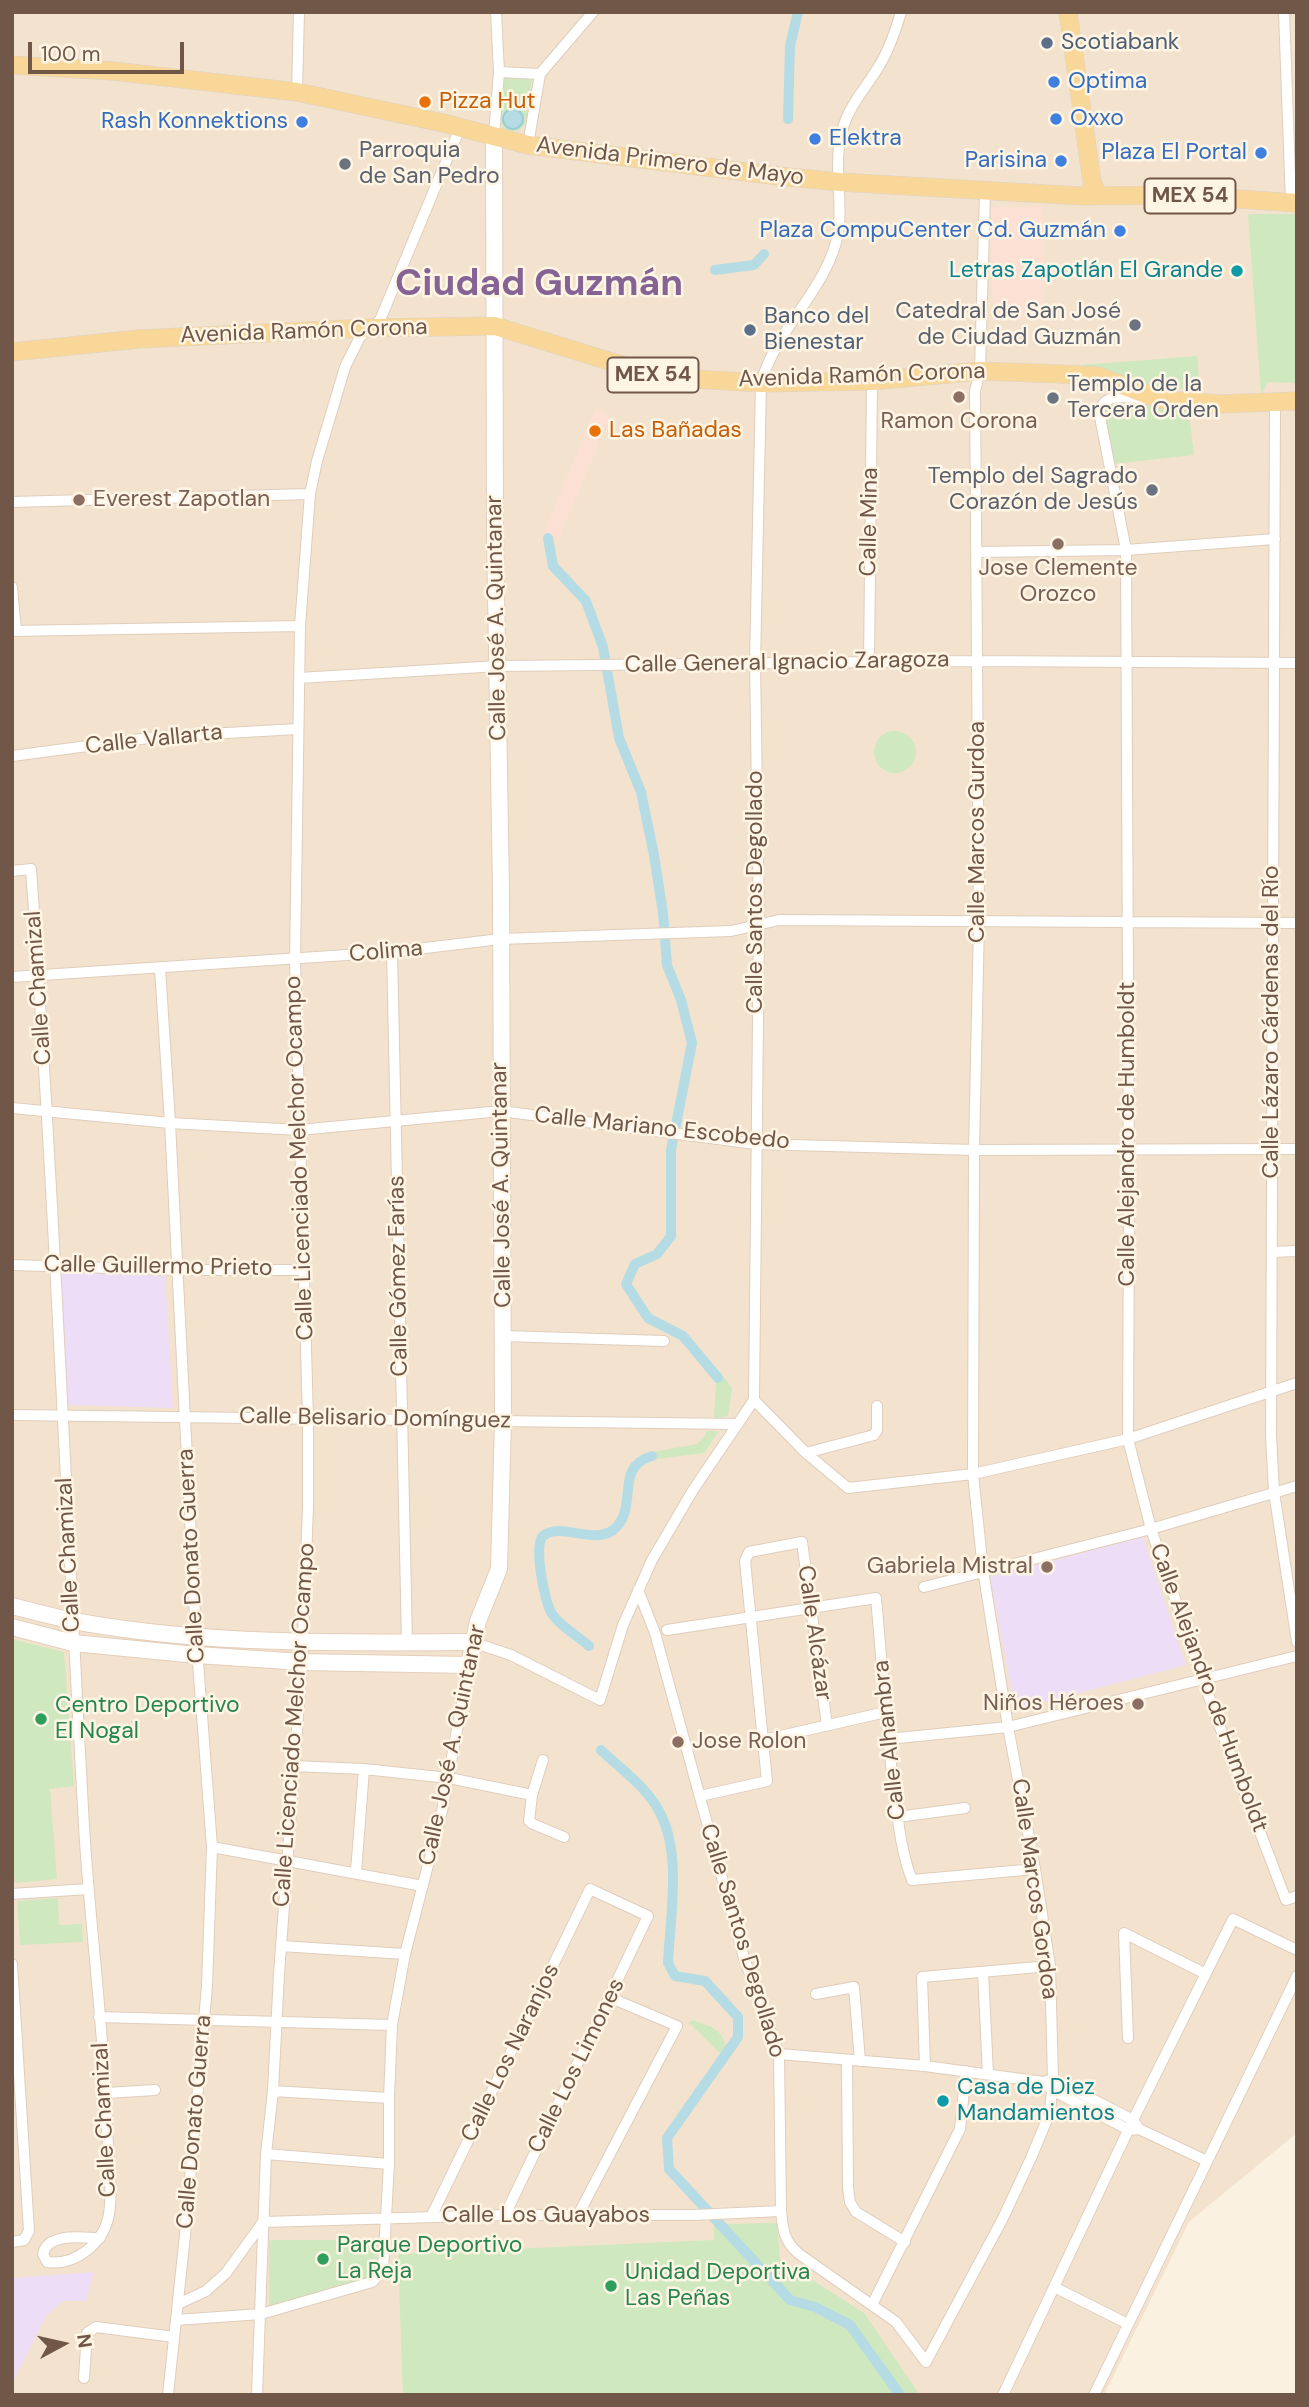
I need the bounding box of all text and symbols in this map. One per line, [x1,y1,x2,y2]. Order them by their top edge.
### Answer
scale bar [32,28,187,72]
place label: Scotiabank [1061,29,1179,57]
marker: Scotiabank [1039,35,1055,51]
text: 100 m [41,40,101,68]
place label: Optima [1068,68,1147,96]
marker: Optima [1046,74,1062,90]
place label: Pizza Hut [439,88,535,116]
marker: Pizza Hut [417,94,433,110]
place label: Oxxo [1070,105,1124,133]
place label: Rash Konnektions [101,108,288,136]
marker: Oxxo [1048,111,1064,127]
marker: Rash Konnektions [294,114,310,130]
place label: Elektra [829,125,902,153]
marker: Elektra [807,131,823,147]
street label: Avenida Primero de Mayo [534,132,806,192]
place label: Parroquia de San Pedro [359,137,500,191]
place label: Plaza El Portal [1101,139,1247,167]
marker: Plaza El Portal [1253,145,1269,161]
place label: Parisina [965,147,1047,175]
marker: Parisina [1053,153,1069,169]
marker: Parroquia de San Pedro [337,156,353,172]
road number: MEX 54 [1144,178,1236,214]
place label: Plaza CompuCenter Cd. Guzmán [760,217,1106,245]
marker: Plaza CompuCenter Cd. Guzmán [1112,223,1128,239]
place label: Letras Zapotlán El Grande [949,257,1223,285]
district label: Ciudad Guzmán [395,263,683,307]
marker: Letras Zapotlán El Grande [1229,263,1245,279]
place label: Catedral de San José de Ciudad Guzmán [895,298,1121,352]
place label: Banco del Bienestar [764,303,869,357]
street label: Avenida Ramón Corona [180,314,428,350]
marker: Catedral de San José de Ciudad Guzmán [1127,317,1143,333]
marker: Banco del Bienestar [742,322,758,338]
road number: MEX 54 [608,358,698,392]
street label: Avenida Ramón Corona [738,358,986,394]
place label: Templo de la Tercera Orden [1067,371,1219,425]
marker: Ramon Corona [951,389,967,405]
marker: Templo de la Tercera Orden [1045,390,1061,406]
place label: Ramon Corona [881,408,1037,436]
place label: Las Bañadas [609,417,742,445]
marker: Las Bañadas [587,423,603,439]
place label: Templo del Sagrado Corazón de Jesús [928,463,1138,517]
street label: Calle Mina [855,467,885,577]
marker: Templo del Sagrado Corazón de Jesús [1144,482,1160,498]
place label: Everest Zapotlan [93,486,270,514]
marker: Everest Zapotlan [71,492,87,508]
street label: Calle José A. Quintanar [481,495,513,741]
marker: Jose Clemente Orozco [1050,536,1066,552]
place label: Jose Clemente Orozco [978,555,1138,609]
street label: Calle General Ignacio Zaragoza [624,646,950,680]
street label: Calle Vallarta [84,719,224,761]
street label: Calle Marcos Gurdoa [964,721,992,943]
street label: Calle Santos Degollado [742,770,770,1014]
street label: Calle Lázaro Cárdenas del Río [1258,865,1286,1179]
street label: Calle Chamizal [20,910,58,1066]
street label: Colima [348,935,424,969]
street label: Calle Licenciado Melchor Ocampo [280,975,320,1341]
street label: Calle Alejandro de Humboldt [1114,981,1142,1287]
street label: Calle José A. Quintanar [486,1062,518,1308]
street label: Calle Mariano Escobedo [533,1102,791,1156]
street label: Calle Gómez Farías [383,1175,415,1377]
street label: Calle Guillermo Prieto [43,1251,273,1283]
street label: Calle Belisario Domínguez [239,1403,511,1435]
street label: Calle Donato Guerra [173,1448,211,1664]
street label: Calle Chamizal [51,1477,87,1633]
street label: Calle Alejandro de Humboldt [1143,1540,1273,1836]
street label: Calle Licenciado Melchor Ocampo [269,1542,321,1908]
place label: Gabriela Mistral [867,1553,1033,1581]
marker: Gabriela Mistral [1039,1559,1055,1575]
street label: Calle Alcázar [791,1564,837,1702]
street label: Calle José A. Quintanar [414,1622,492,1868]
street label: Calle Alhambra [868,1659,912,1821]
place label: Niños Héroes [983,1690,1124,1718]
place label: Centro Deportivo El Nogal [55,1692,240,1746]
marker: Niños Héroes [1130,1696,1146,1712]
marker: Centro Deportivo El Nogal [33,1711,49,1727]
place label: Jose Rolon [692,1728,806,1756]
marker: Jose Rolon [670,1734,686,1750]
street label: Calle Marcos Gordoa [1005,1777,1063,2001]
street label: Calle Santos Degollado [693,1821,791,2061]
street label: Calle Los Naranjos [456,1959,566,2147]
street label: Calle Los Limones [523,1974,631,2158]
street label: Calle Donato Guerra [172,2014,218,2230]
street label: Calle Chamizal [87,2042,123,2198]
place label: Casa de Diez Mandamientos [957,2074,1115,2128]
marker: Casa de Diez Mandamientos [935,2093,951,2109]
street label: Calle Los Guayabos [442,2202,650,2230]
place label: Parque Deportivo La Reja [337,2232,522,2286]
marker: Parque Deportivo La Reja [315,2251,331,2267]
place label: Unidad Deportiva Las Peñas [625,2259,810,2313]
marker: Unidad Deportiva Las Peñas [603,2278,619,2294]
north arrow [28,2309,98,2379]
text: N [71,2332,98,2350]

